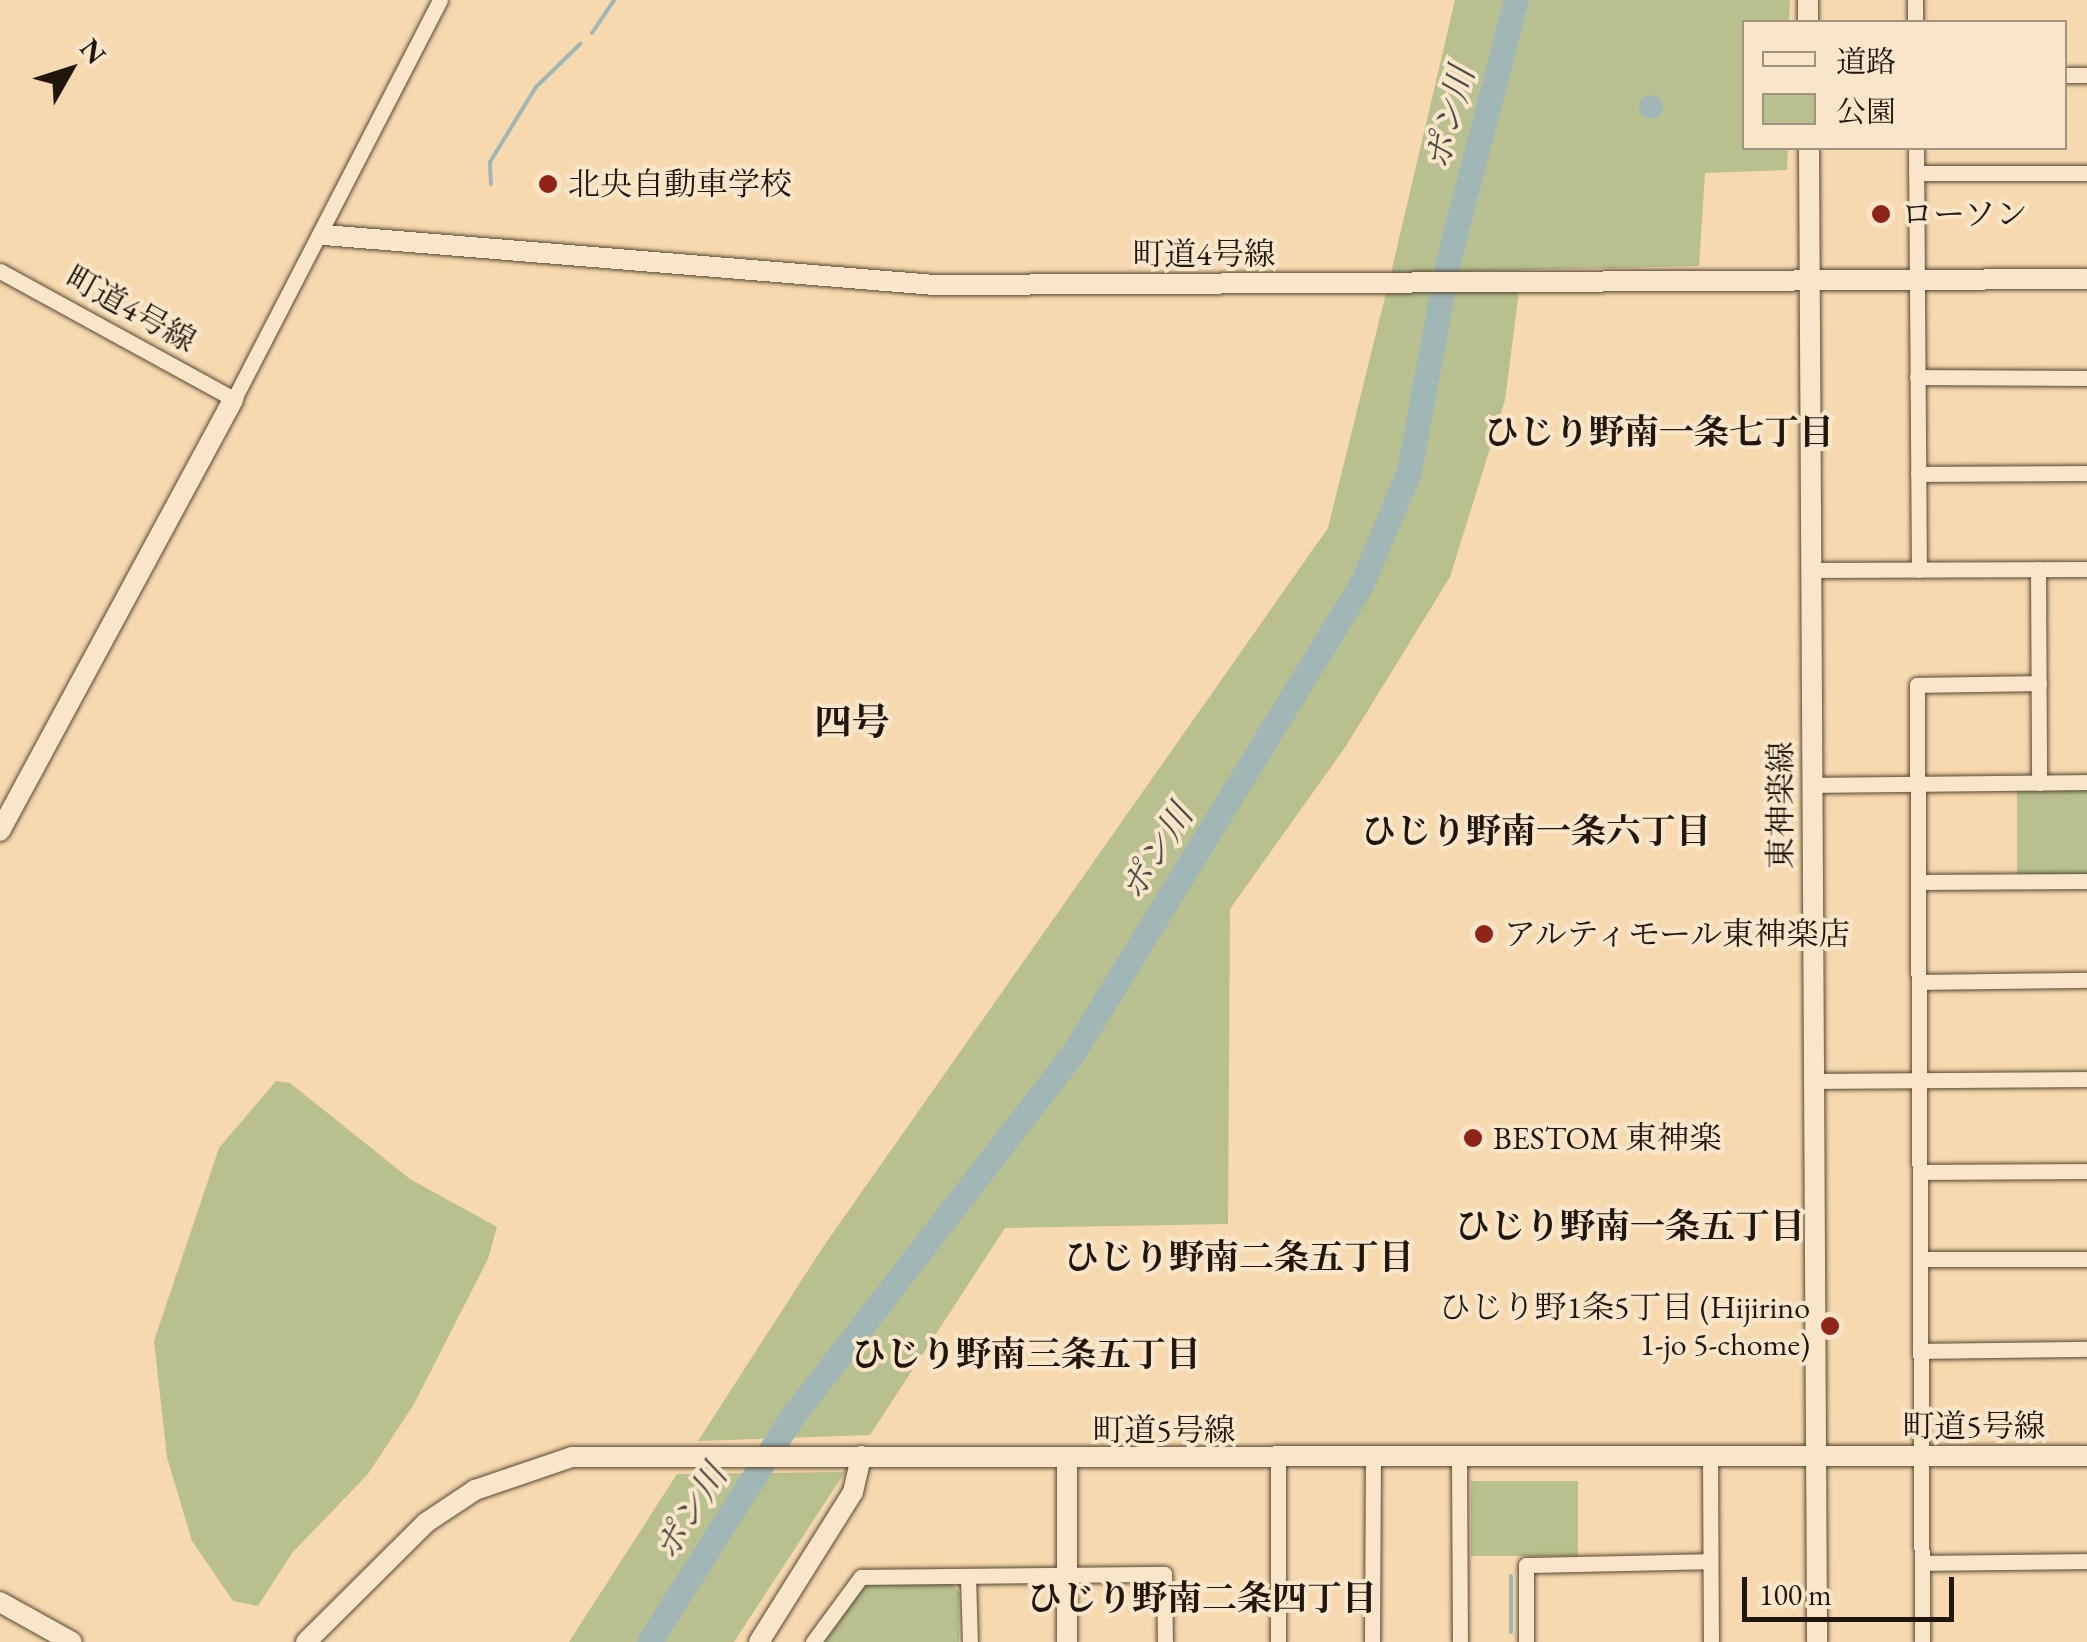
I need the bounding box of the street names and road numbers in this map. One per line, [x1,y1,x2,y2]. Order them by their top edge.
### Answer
street label: 町道4号線 [1132,235,1276,273]
street label: 町道4号線 [59,257,203,361]
street label: 東神楽線 [1762,741,1800,869]
street label: 町道5号線 [1902,1407,2046,1445]
street label: 町道5号線 [1092,1411,1236,1449]

